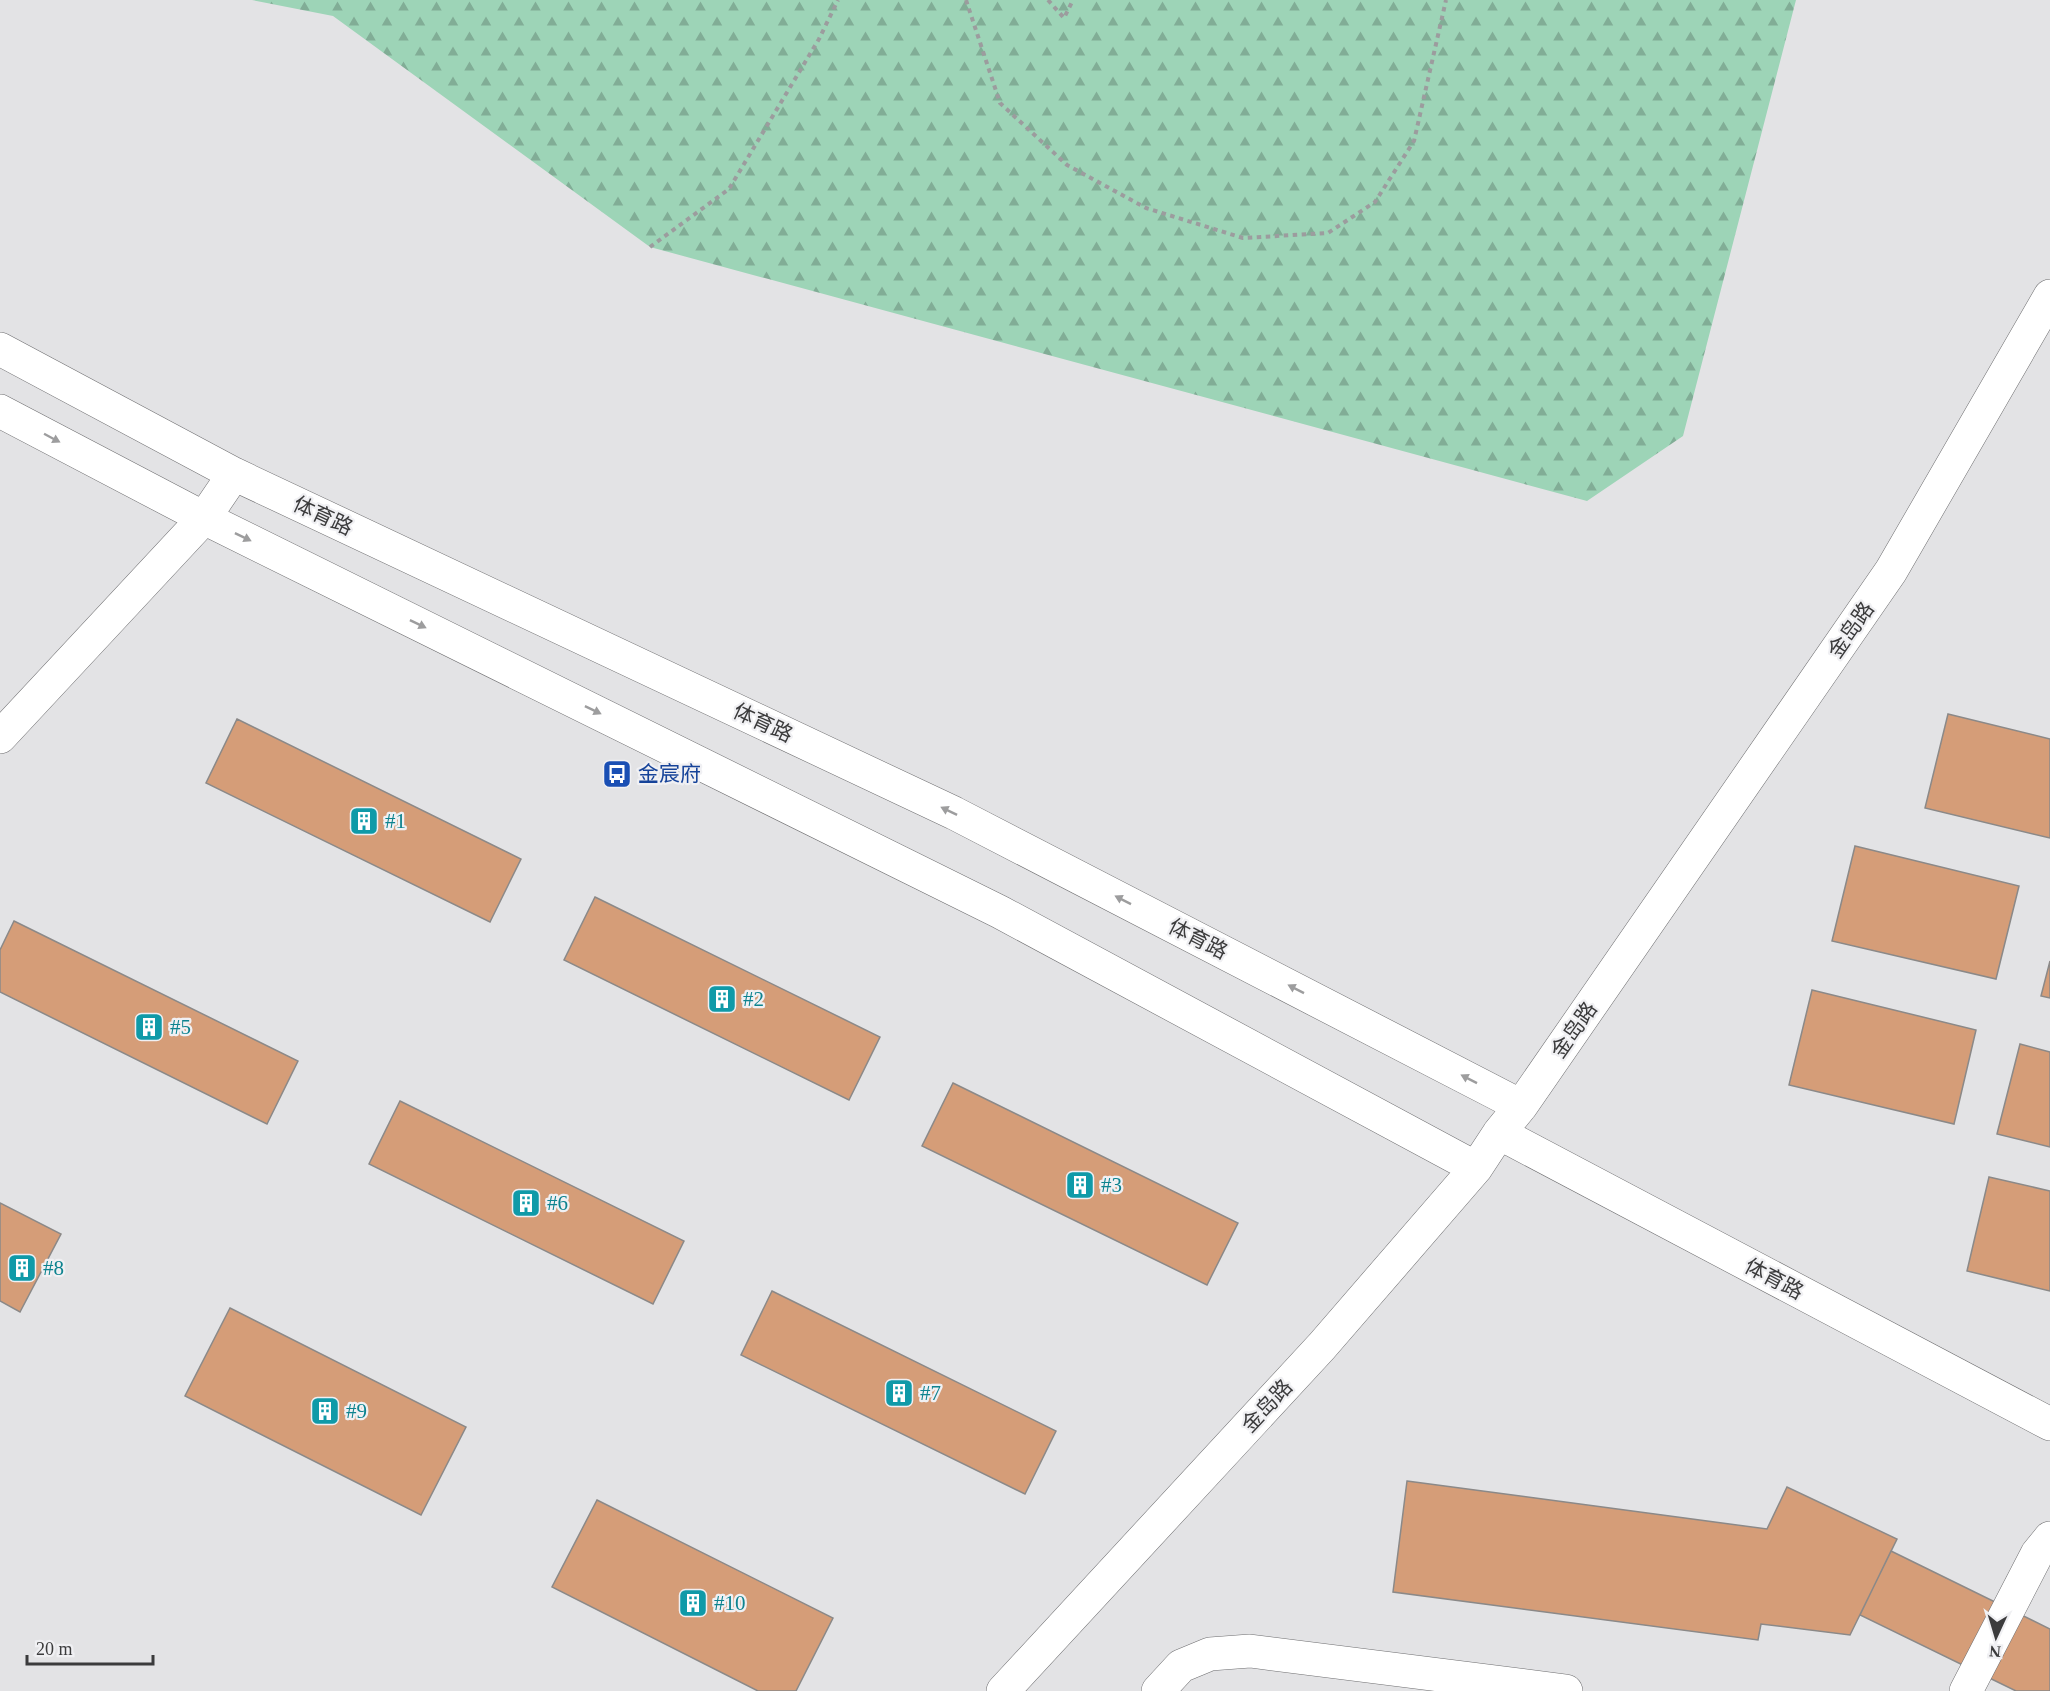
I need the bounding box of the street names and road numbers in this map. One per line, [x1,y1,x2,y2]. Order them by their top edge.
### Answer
street label: 体育路 [289,492,357,540]
street label: 金岛路 [1823,597,1879,663]
street label: 体育路 [729,699,797,747]
street label: 体育路 [1164,914,1232,964]
street label: 金岛路 [1546,997,1602,1063]
street label: 体育路 [1741,1254,1807,1304]
street label: 金岛路 [1237,1375,1297,1437]

